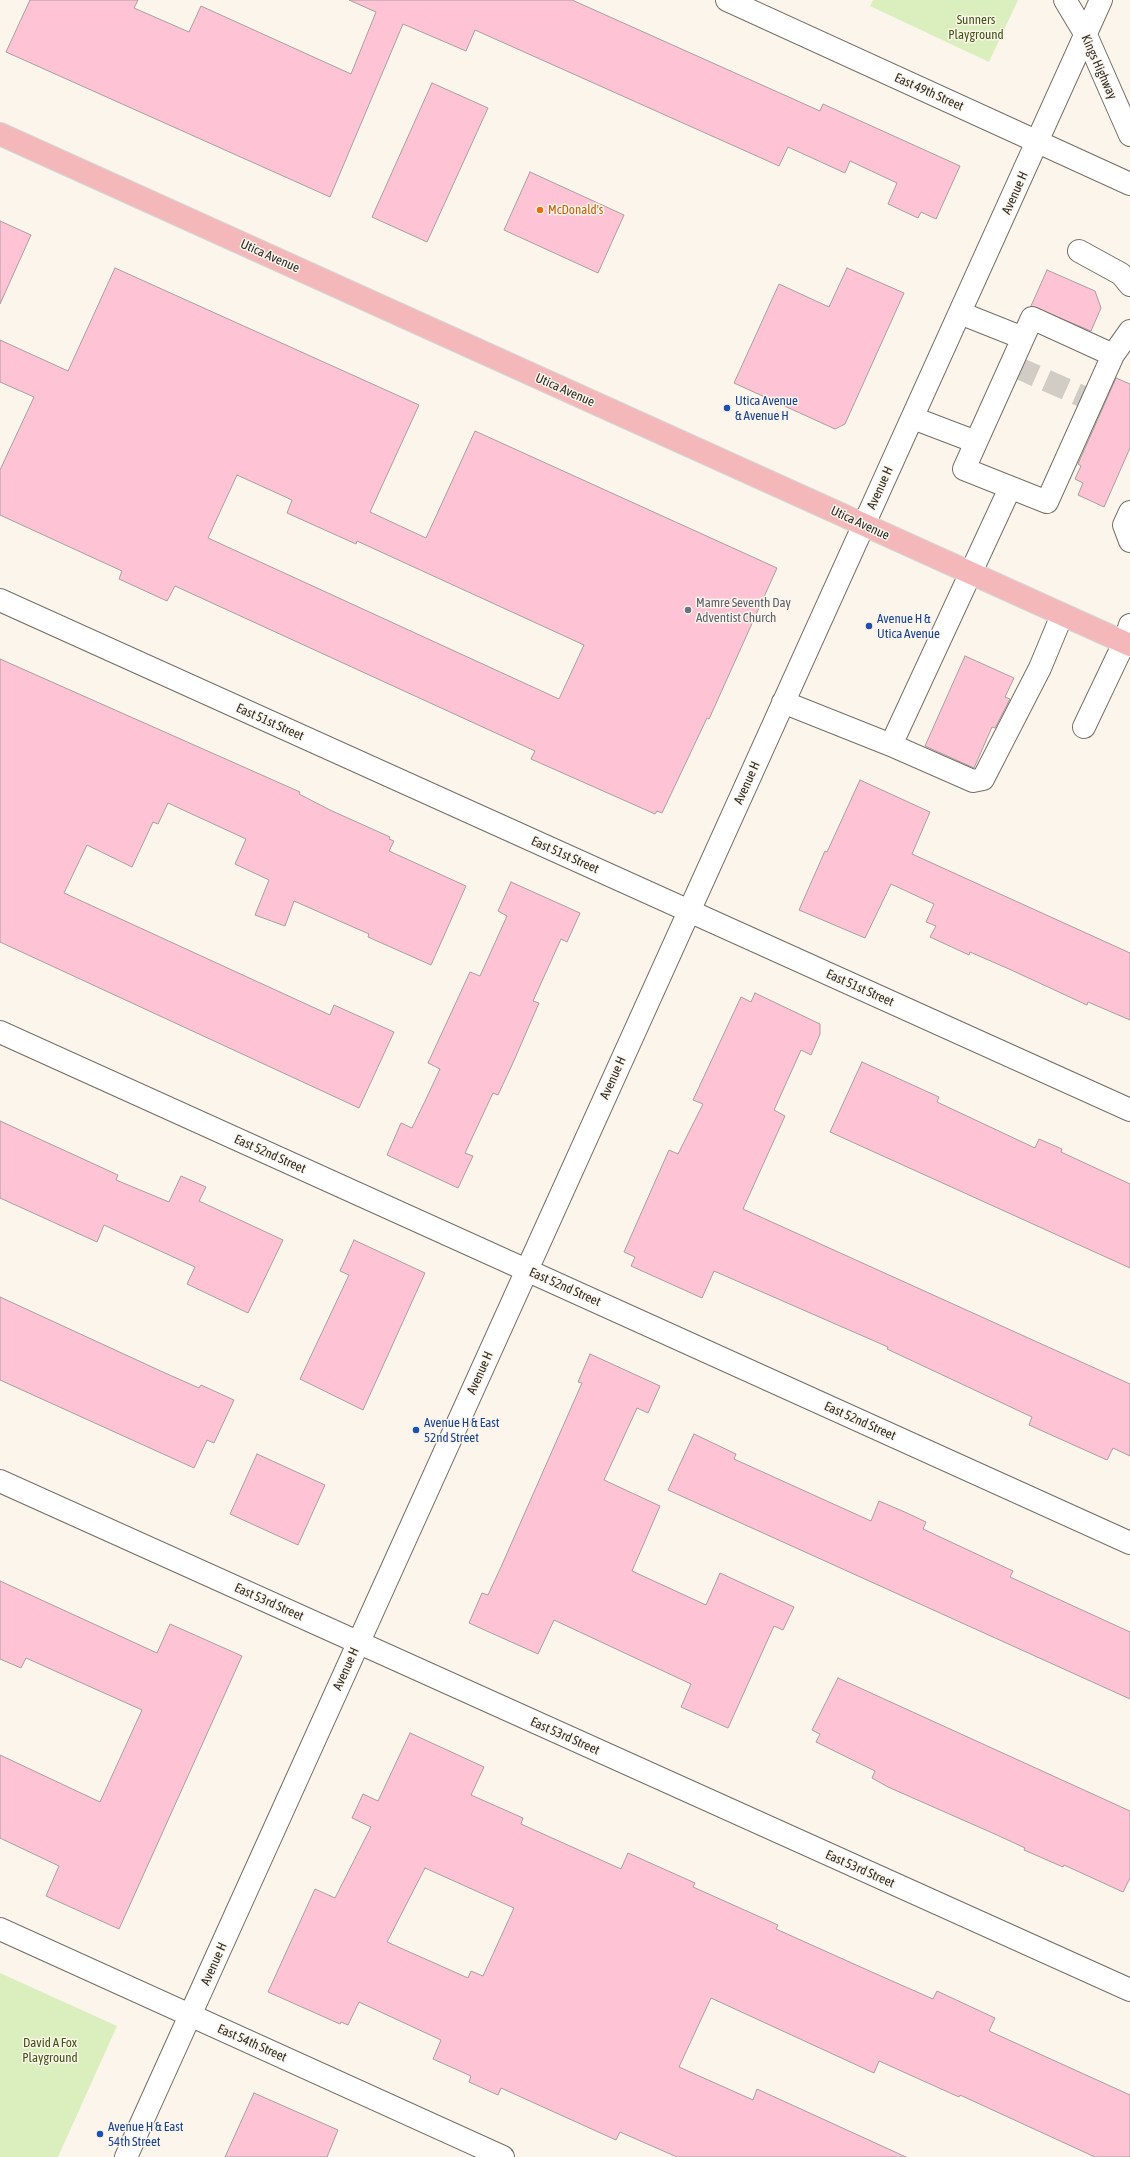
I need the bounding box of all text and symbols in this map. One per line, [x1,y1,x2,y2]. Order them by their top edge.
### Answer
park label: Sunners Playground [948,12,1004,43]
street label: Kings Highway [1078,32,1120,102]
street label: East 49th Street [892,70,966,114]
street label: Avenue H [999,169,1031,217]
place label: McDonald's [548,202,603,218]
marker: McDonald's [535,205,545,215]
street label: Utica Avenue [238,236,302,276]
street label: Utica Avenue [533,370,597,410]
place label: Utica Avenue & Avenue H [735,393,798,424]
marker: Utica Avenue & Avenue H [722,403,732,413]
street label: Avenue H [864,464,896,512]
street label: Utica Avenue [828,503,892,543]
place label: Mamre Seventh Day Adventist Church [696,595,791,626]
marker: Mamre Seventh Day Adventist Church [683,605,693,615]
place label: Avenue H & Utica Avenue [877,611,940,642]
marker: Avenue H & Utica Avenue [864,621,874,631]
street label: East 51st Street [234,700,306,744]
street label: Avenue H [731,759,763,807]
street label: East 51st Street [529,833,601,877]
street label: East 51st Street [824,966,896,1010]
street label: Avenue H [597,1054,629,1102]
street label: East 52nd Street [232,1131,308,1177]
street label: East 52nd Street [527,1264,603,1310]
street label: Avenue H [464,1349,496,1397]
street label: East 52nd Street [822,1398,898,1444]
place label: Avenue H & East 52nd Street [424,1415,500,1446]
marker: Avenue H & East 52nd Street [411,1425,421,1435]
street label: East 53rd Street [232,1580,306,1624]
street label: Avenue H [330,1645,362,1693]
street label: East 53rd Street [528,1714,602,1758]
street label: East 53rd Street [823,1847,897,1891]
street label: Avenue H [198,1940,230,1988]
street label: East 54th Street [215,2021,289,2065]
park label: David A Fox Playground [22,2035,78,2066]
place label: Avenue H & East 54th Street [108,2119,184,2150]
marker: Avenue H & East 54th Street [95,2129,105,2139]

